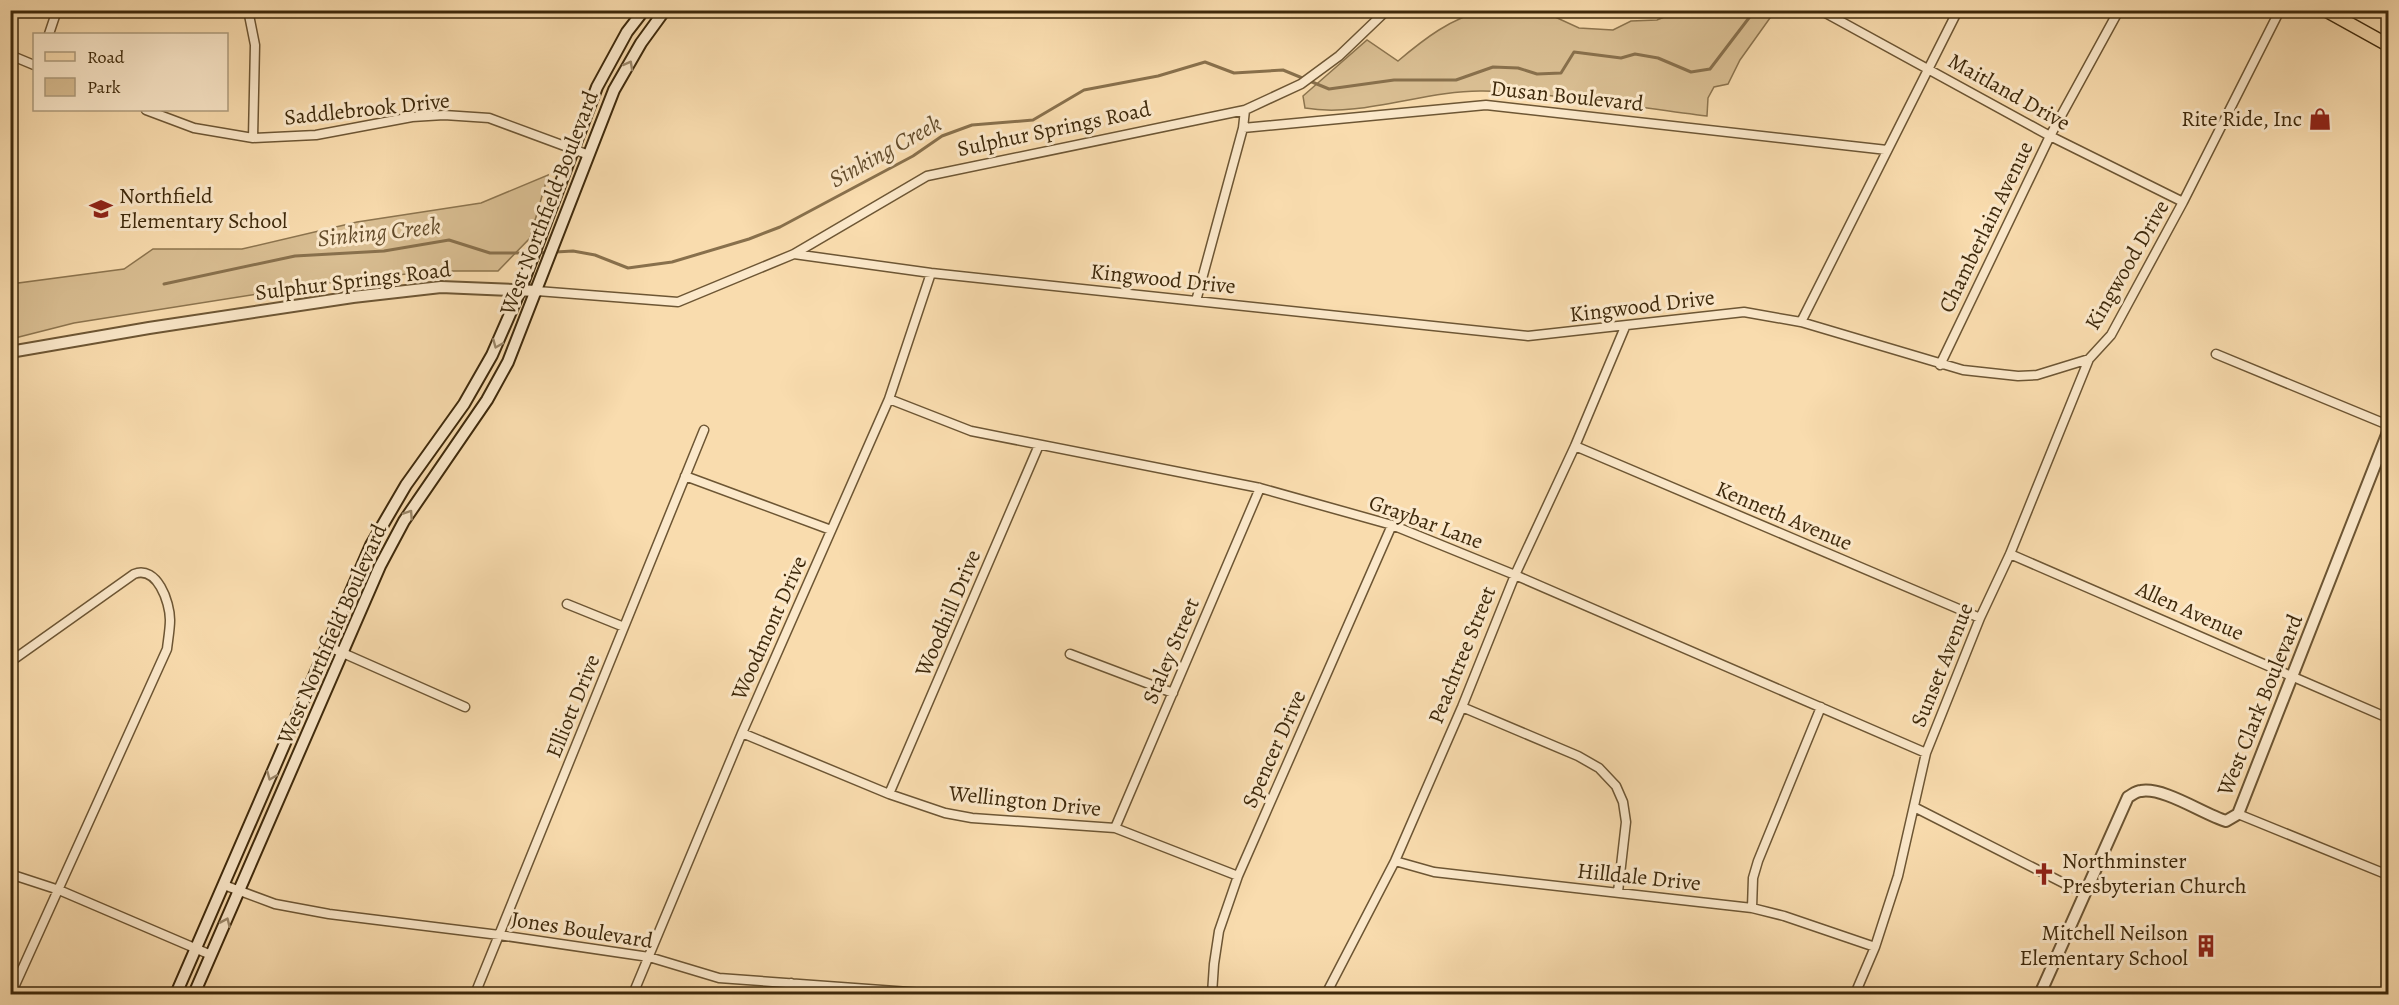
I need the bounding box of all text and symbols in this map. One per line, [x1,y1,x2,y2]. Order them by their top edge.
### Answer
legend [33,33,228,111]
text: Road [87,45,125,69]
street label: Maitland Drive [1943,46,2075,138]
one-way arrow [622,60,633,71]
street label: Dusan Boulevard [1489,73,1645,119]
text: Park [87,75,121,99]
street label: Saddlebrook Drive [283,85,451,133]
street label: West Northfield Boulevard [492,86,606,320]
street label: Sulphur Springs Road [955,94,1154,164]
place label: Rite Ride, Inc [2181,104,2302,134]
shop icon: Rite Ride, Inc [2307,106,2333,132]
water label: Sinking Creek [823,107,947,195]
street label: Chamberlain Avenue [1931,136,2041,318]
place label: Northfield Elementary School [119,181,287,236]
street label: Kingwood Drive [2078,194,2176,336]
school or university icon: Northfield Elementary School [88,196,114,222]
water label: Sinking Creek [316,210,443,254]
street label: Sulphur Springs Road [253,254,453,308]
street label: Kingwood Drive [1089,256,1237,302]
street label: Kingwood Drive [1568,282,1716,330]
one-way arrow [492,338,504,349]
street label: Kenneth Avenue [1711,474,1857,558]
street label: Graybar Lane [1365,487,1487,557]
one-way arrow [402,510,413,521]
street label: West Northfield Boulevard [269,519,394,750]
street label: Woodhill Drive [907,545,988,682]
street label: Woodmont Drive [723,551,814,706]
street label: Allen Avenue [2130,574,2249,648]
street label: Peachtree Street [1421,582,1503,728]
street label: Staley Street [1135,593,1207,709]
street label: Sunset Avenue [1903,598,1981,732]
street label: West Clark Boulevard [2210,610,2310,801]
street label: Elliott Drive [539,650,607,762]
street label: Spencer Drive [1235,685,1313,813]
one-way arrow [267,770,279,781]
street label: Wellington Drive [946,778,1103,824]
place label: Northminster Presbyterian Church [2062,846,2247,901]
street label: Hilldale Drive [1576,856,1702,898]
church icon: Northminster Presbyterian Church [2031,861,2057,887]
street label: Jones Boulevard [509,904,655,956]
one-way arrow [218,917,230,928]
place label: Mitchell Neilson Elementary School [2020,918,2188,973]
building icon: Mitchell Neilson Elementary School [2193,933,2219,959]

